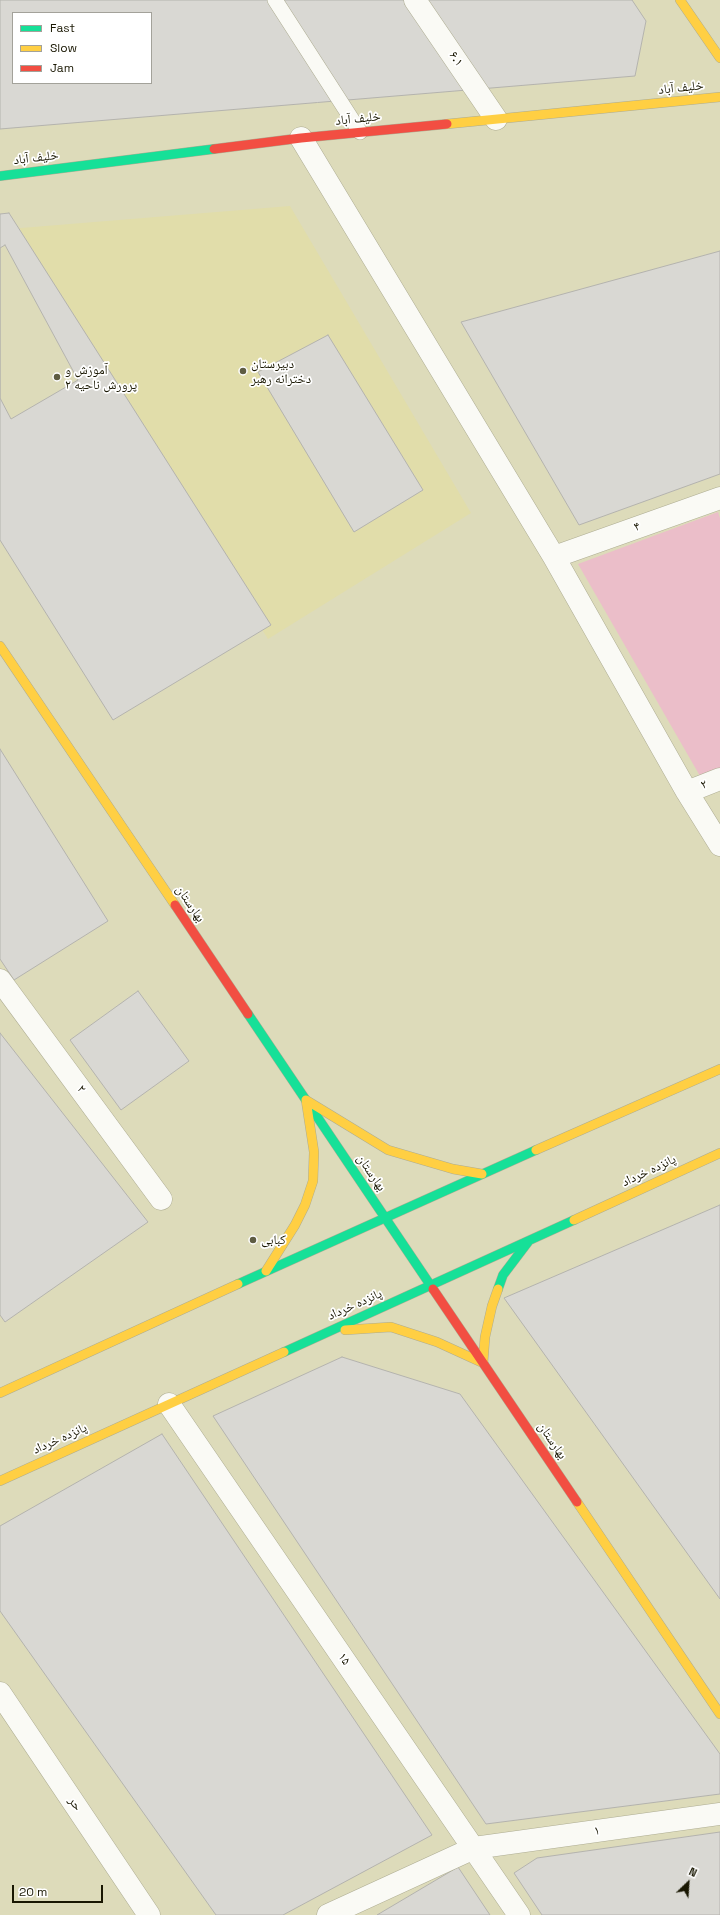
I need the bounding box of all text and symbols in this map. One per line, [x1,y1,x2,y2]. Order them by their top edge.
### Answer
legend [12,12,152,84]
text: Fast [50,20,75,36]
text: Slow [50,40,77,56]
street label: ۶.۱ [445,48,467,70]
text: Jam [50,60,74,76]
street label: خلیف آباد [658,78,704,98]
street label: خلیف آباد [335,109,381,129]
street label: خلیف آباد [13,147,59,169]
place label: دبیرستان دخترانه رهبر [251,356,311,387]
place label: آموزش و پرورش ناحیه ۲ [65,362,137,393]
marker: دبیرستان دخترانه رهبر [238,366,248,376]
marker: آموزش و پرورش ناحیه ۲ [52,372,62,382]
street label: ۴ [632,519,642,535]
street label: ۲ [698,777,710,793]
street label: بهارستان [172,883,208,925]
street label: ۲ [73,1082,89,1096]
street label: بهارستان [353,1152,389,1194]
street label: پانزده خرداد [619,1152,679,1190]
place label: کبابی [261,1232,286,1248]
marker: کبابی [248,1235,258,1245]
street label: پانزده خرداد [325,1286,385,1324]
street label: پانزده خرداد [30,1420,90,1458]
street label: بهارستان [534,1420,570,1462]
street label: ۱۵ [334,1650,354,1668]
street label: حر [65,1794,85,1814]
street label: ۱ [593,1823,601,1839]
north arrow [668,1863,708,1903]
text: N [687,1864,699,1880]
scale bar [14,1877,105,1903]
text: 20 m [19,1884,47,1900]

